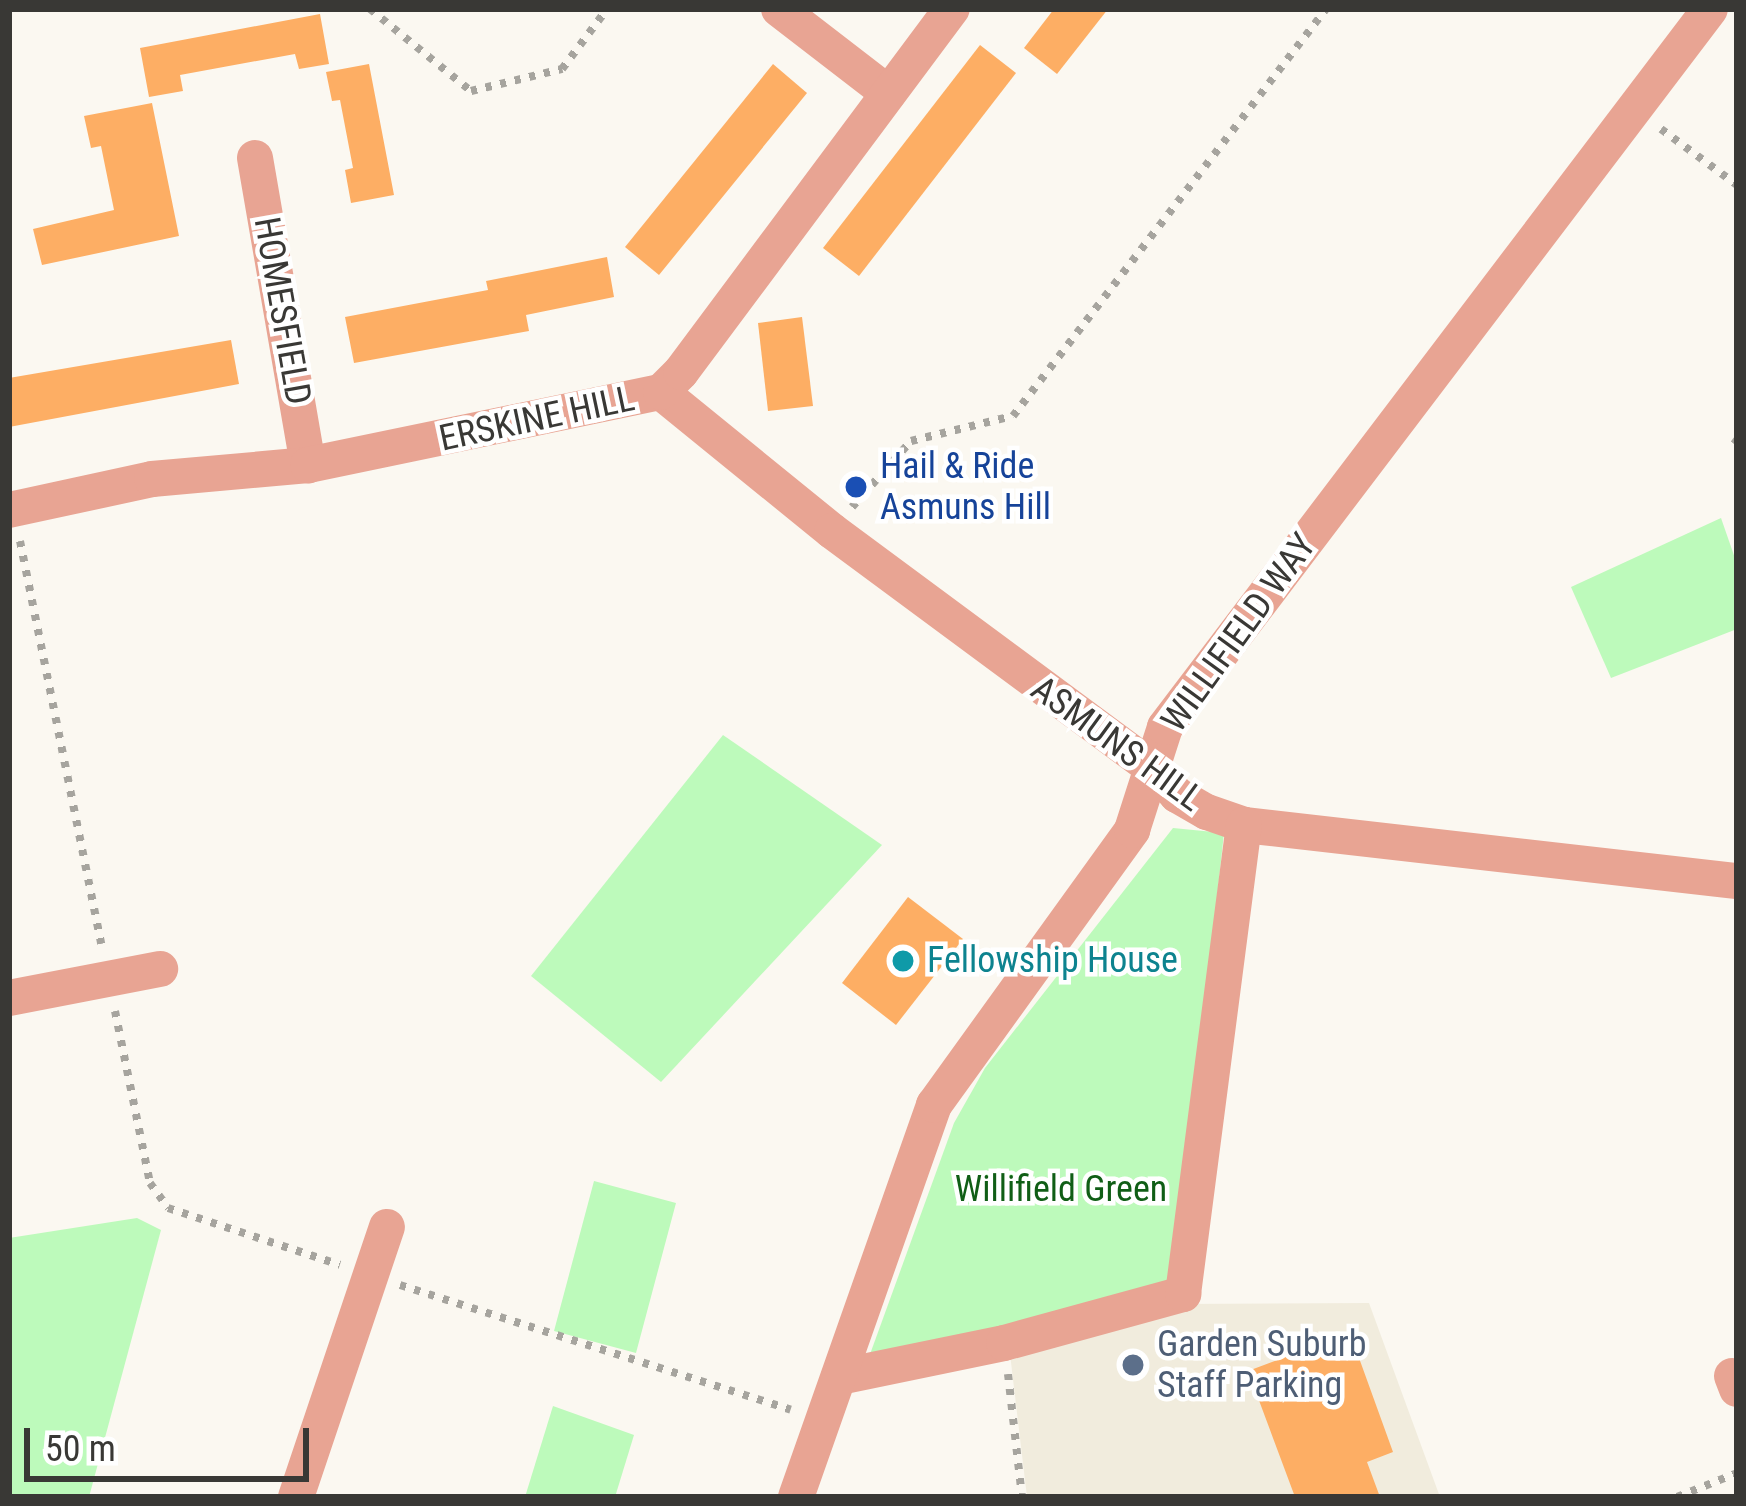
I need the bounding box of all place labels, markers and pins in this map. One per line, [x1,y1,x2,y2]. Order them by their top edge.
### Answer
place label: Hail & Ride Asmuns Hill [880,444,1051,529]
marker: Hail & Ride Asmuns Hill [843,474,869,500]
place label: Fellowship House [927,939,1178,983]
marker: Fellowship House [890,948,916,974]
place label: Garden Suburb Staff Parking [1157,1322,1367,1407]
marker: Garden Suburb Staff Parking [1120,1352,1146,1378]

